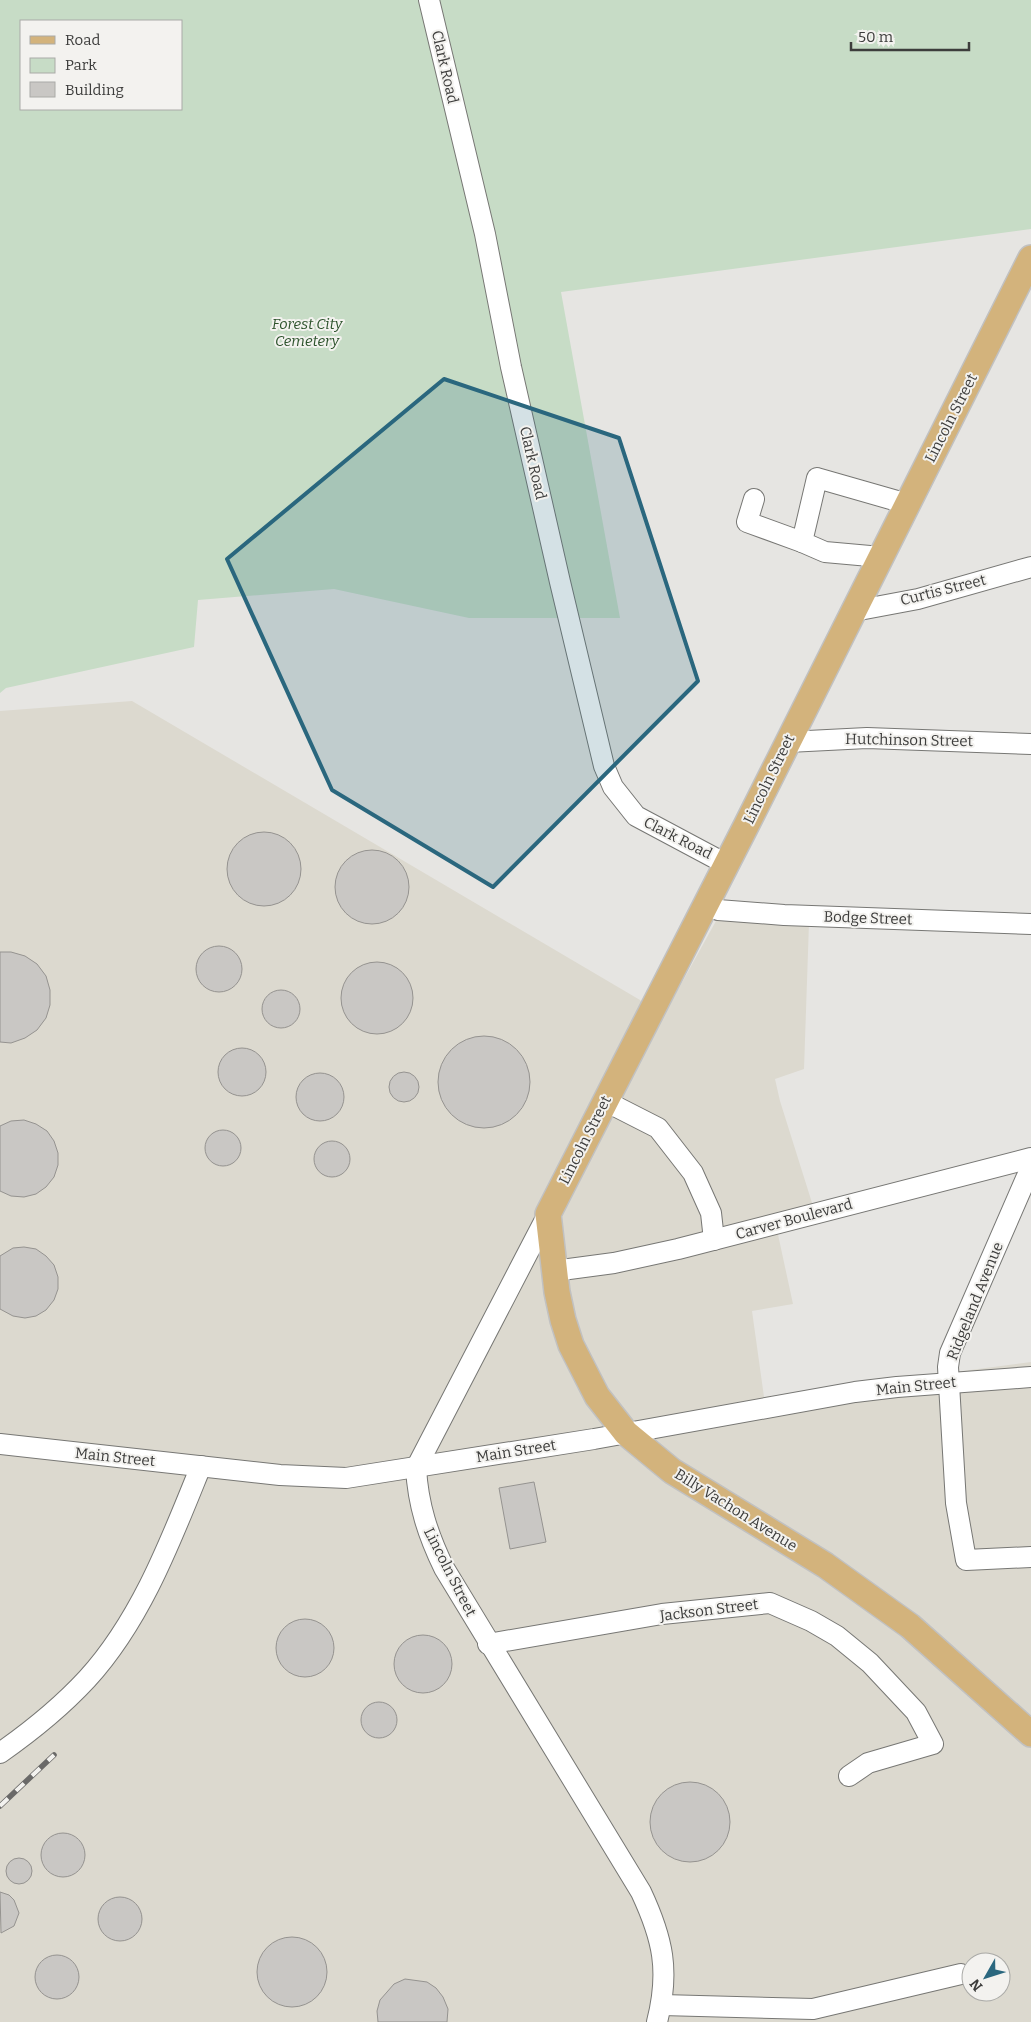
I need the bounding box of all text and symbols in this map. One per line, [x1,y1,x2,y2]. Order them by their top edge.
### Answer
legend [20,20,182,110]
scale bar [851,20,968,52]
text: 50 m [858,28,894,46]
street label: Clark Road [428,29,462,106]
text: Road [65,31,100,49]
text: Park [65,56,97,74]
text: Building [65,81,124,99]
park label: Forest City Cemetery [272,315,344,350]
street label: Lincoln Street [921,370,981,465]
street label: Clark Road [516,425,550,502]
street label: Curtis Street [898,571,988,609]
street label: Hutchinson Street [845,730,974,750]
street label: Lincoln Street [740,731,799,827]
street label: Clark Road [641,813,715,863]
street label: Bodge Street [823,907,913,929]
street label: Lincoln Street [555,1092,615,1187]
street label: Carver Boulevard [734,1195,855,1243]
street label: Ridgeland Avenue [943,1239,1007,1363]
street label: Main Street [875,1373,958,1399]
street label: Main Street [475,1436,558,1466]
street label: Main Street [74,1444,157,1470]
street label: Billy Vachon Avenue [671,1465,801,1555]
street label: Lincoln Street [420,1525,480,1620]
street label: Jackson Street [658,1595,760,1625]
north arrow [961,1952,1011,2002]
text: N [966,1975,986,1994]

